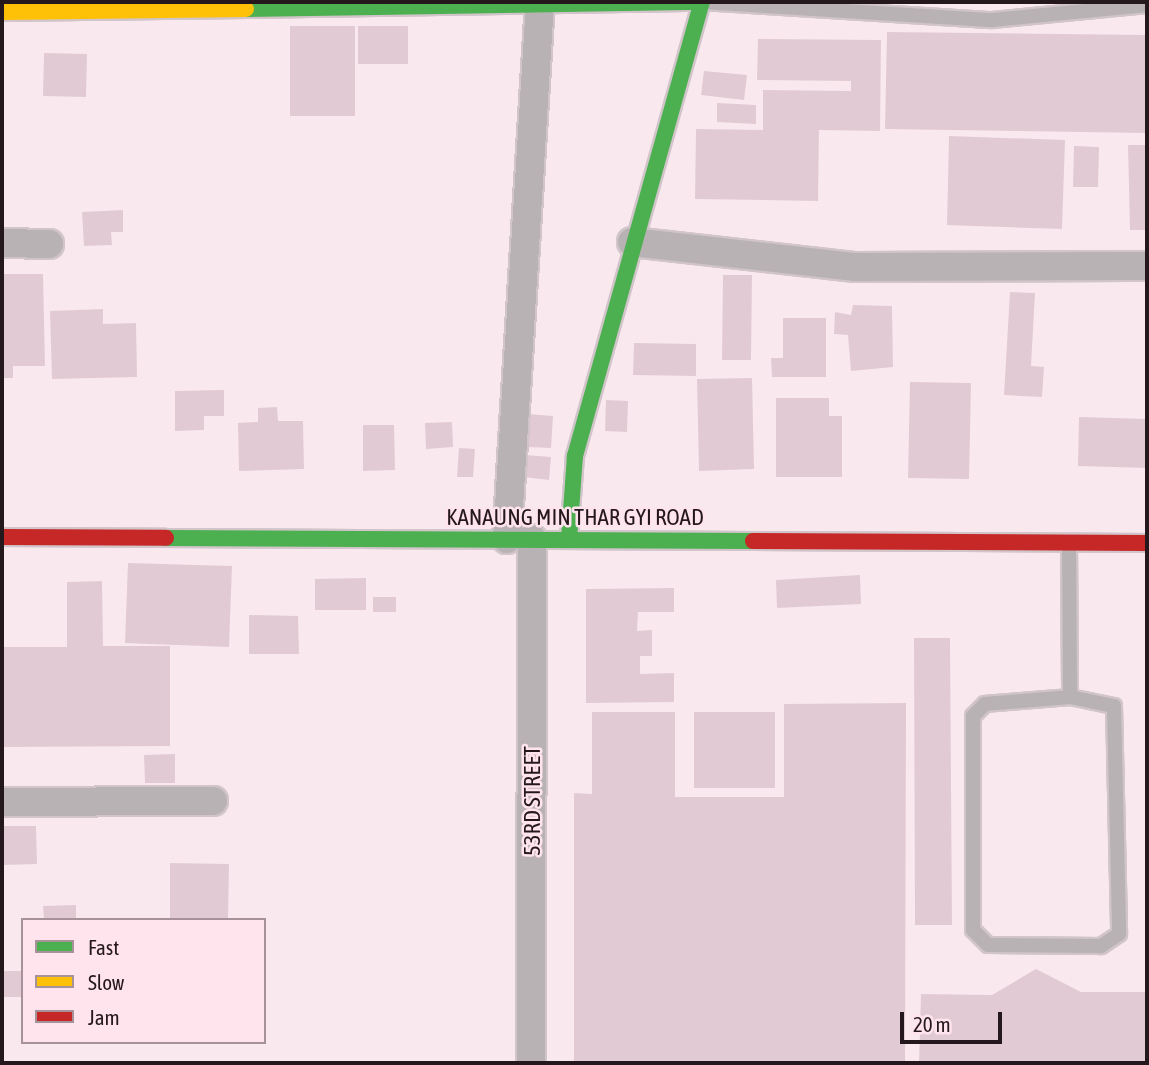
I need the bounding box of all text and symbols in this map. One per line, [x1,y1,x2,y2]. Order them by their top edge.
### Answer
street label: KANAUNG MIN THAR GYI ROAD [446,503,704,531]
street label: 53RD STREET [518,746,546,856]
legend [21,918,266,1044]
text: Fast [88,935,119,959]
text: Slow [88,970,124,994]
scale bar [904,998,1006,1042]
text: Jam [88,1005,120,1029]
text: 20 m [913,1012,951,1036]

